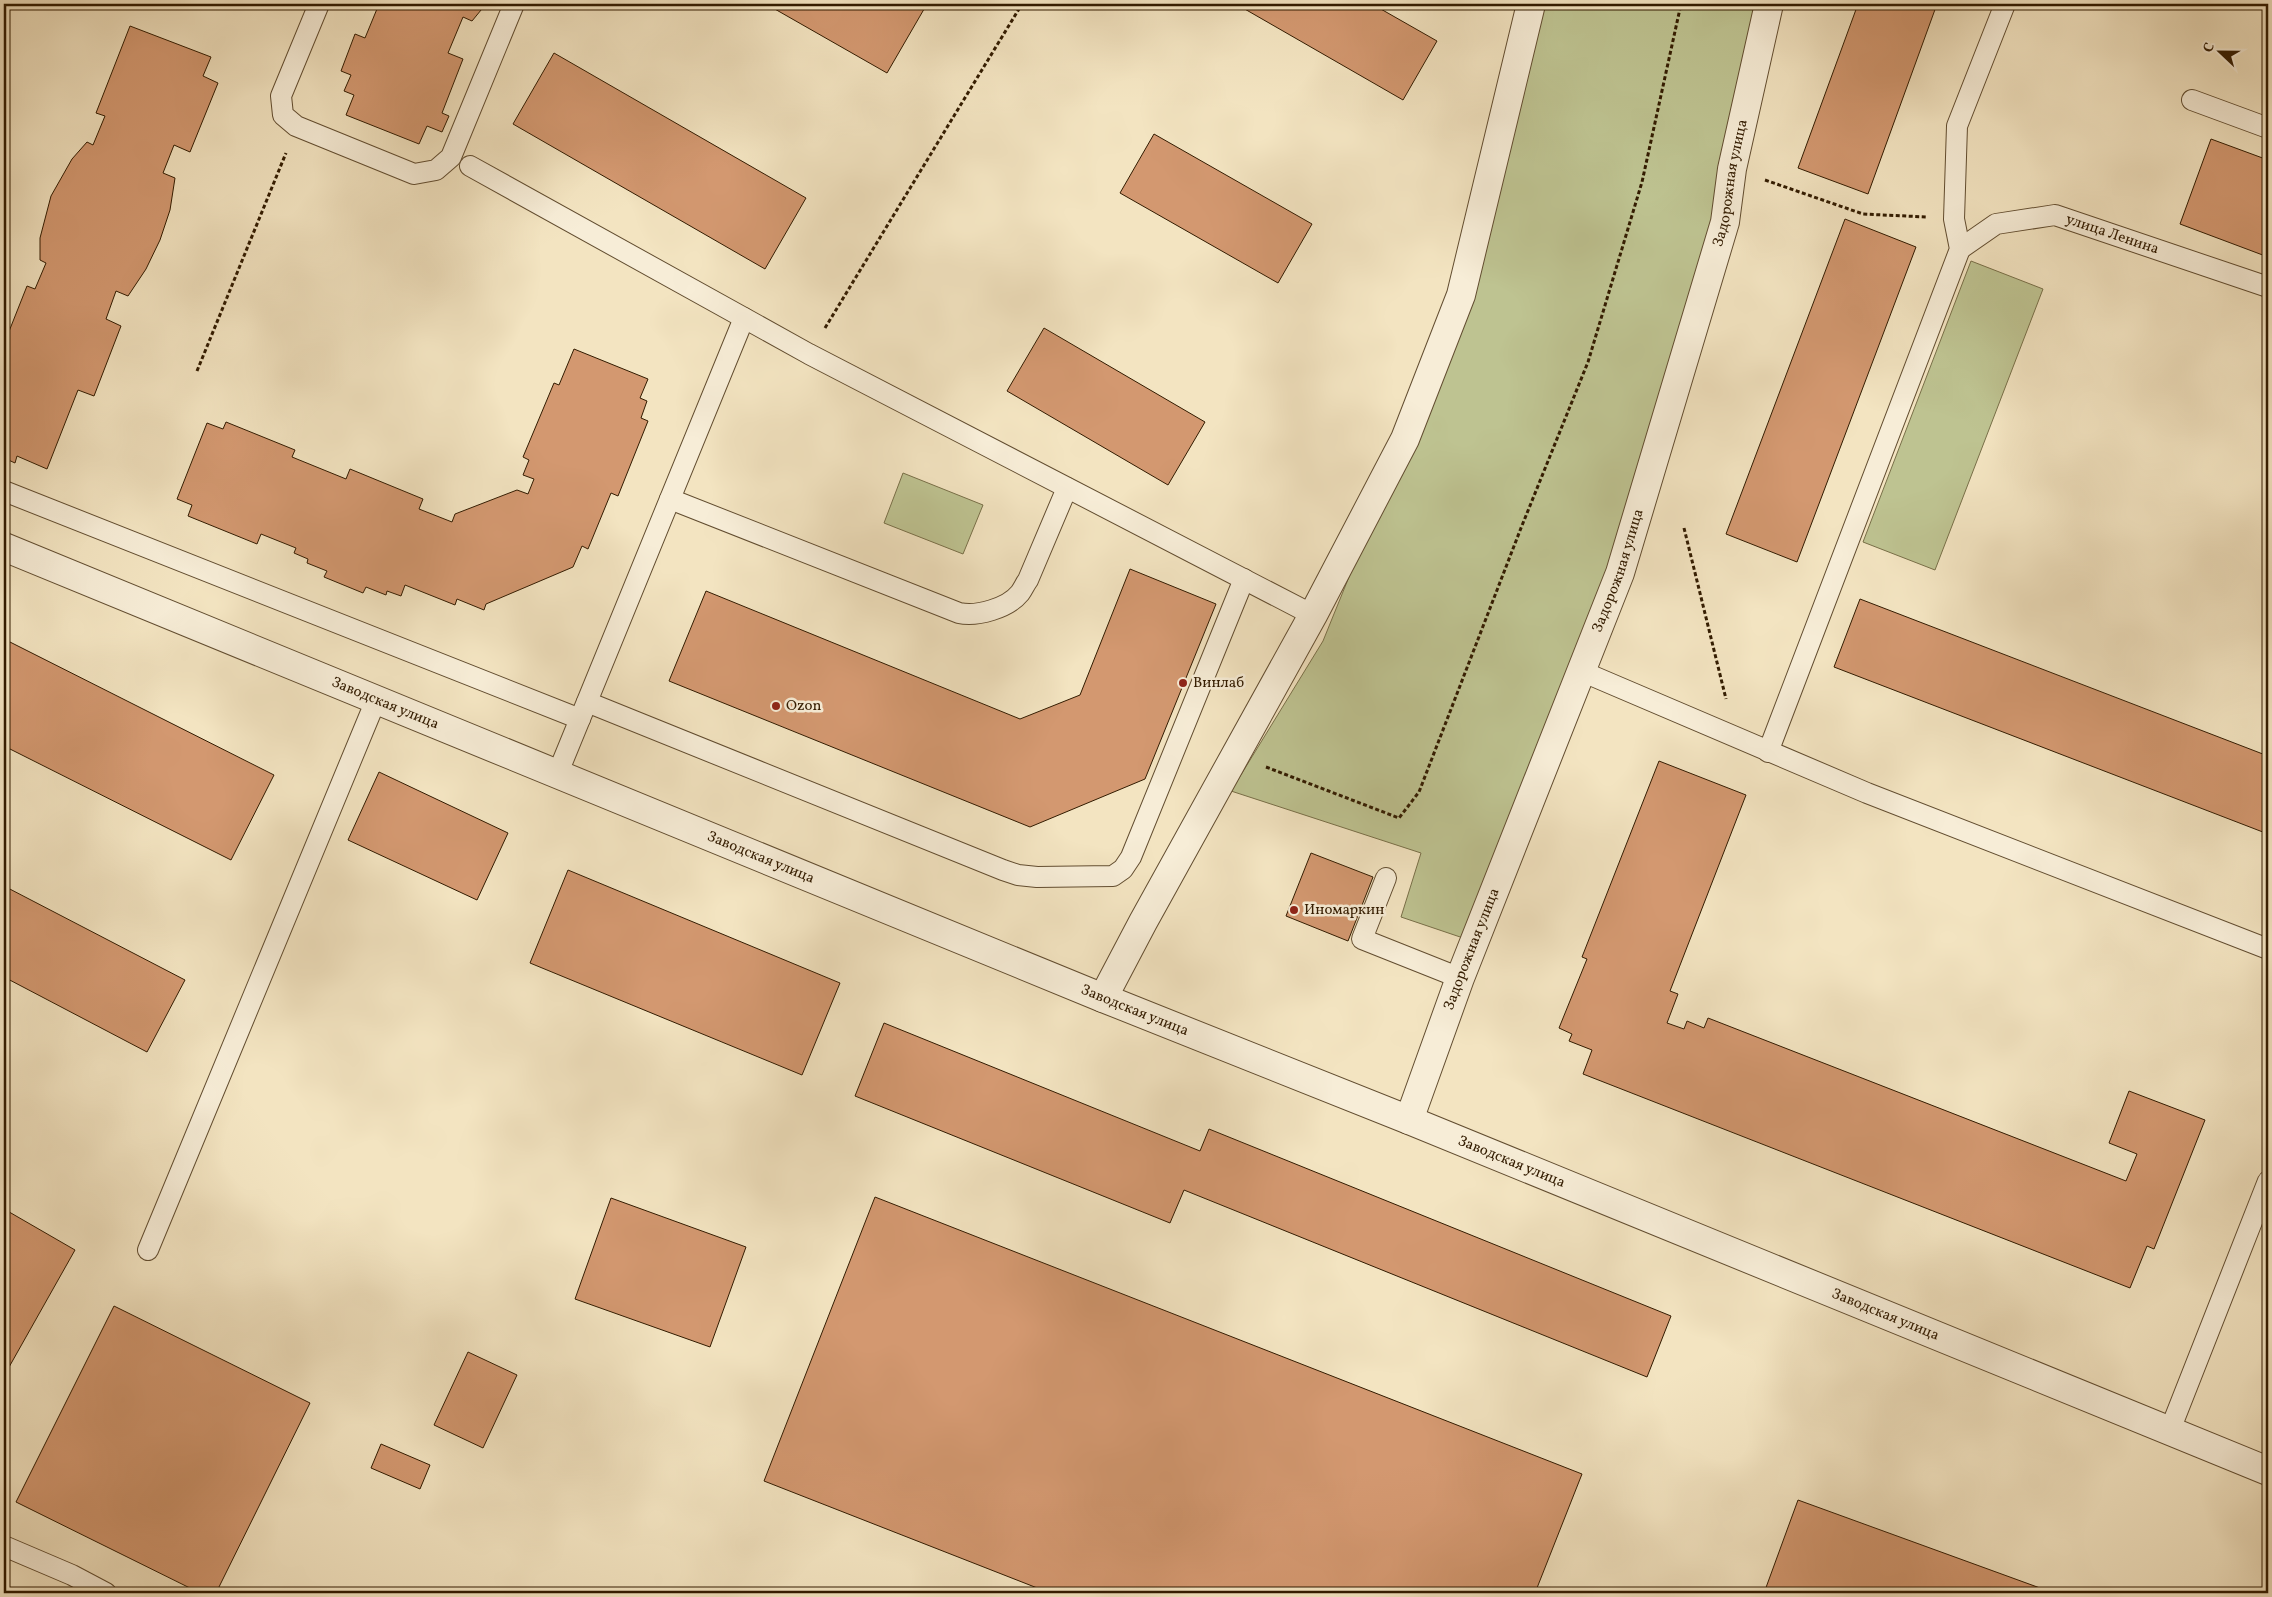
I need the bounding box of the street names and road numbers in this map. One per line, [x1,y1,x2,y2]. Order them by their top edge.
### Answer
street label: Задорожная улица [1708,117,1753,249]
street label: улица Ленина [2063,209,2162,260]
street label: Задорожная улица [1587,506,1649,636]
street label: Заводская улица [328,672,442,735]
street label: Заводская улица [704,826,818,889]
street label: Задорожная улица [1439,885,1505,1013]
street label: Заводская улица [1078,979,1192,1042]
street label: Заводская улица [1454,1130,1568,1193]
street label: Заводская улица [1828,1283,1942,1346]

